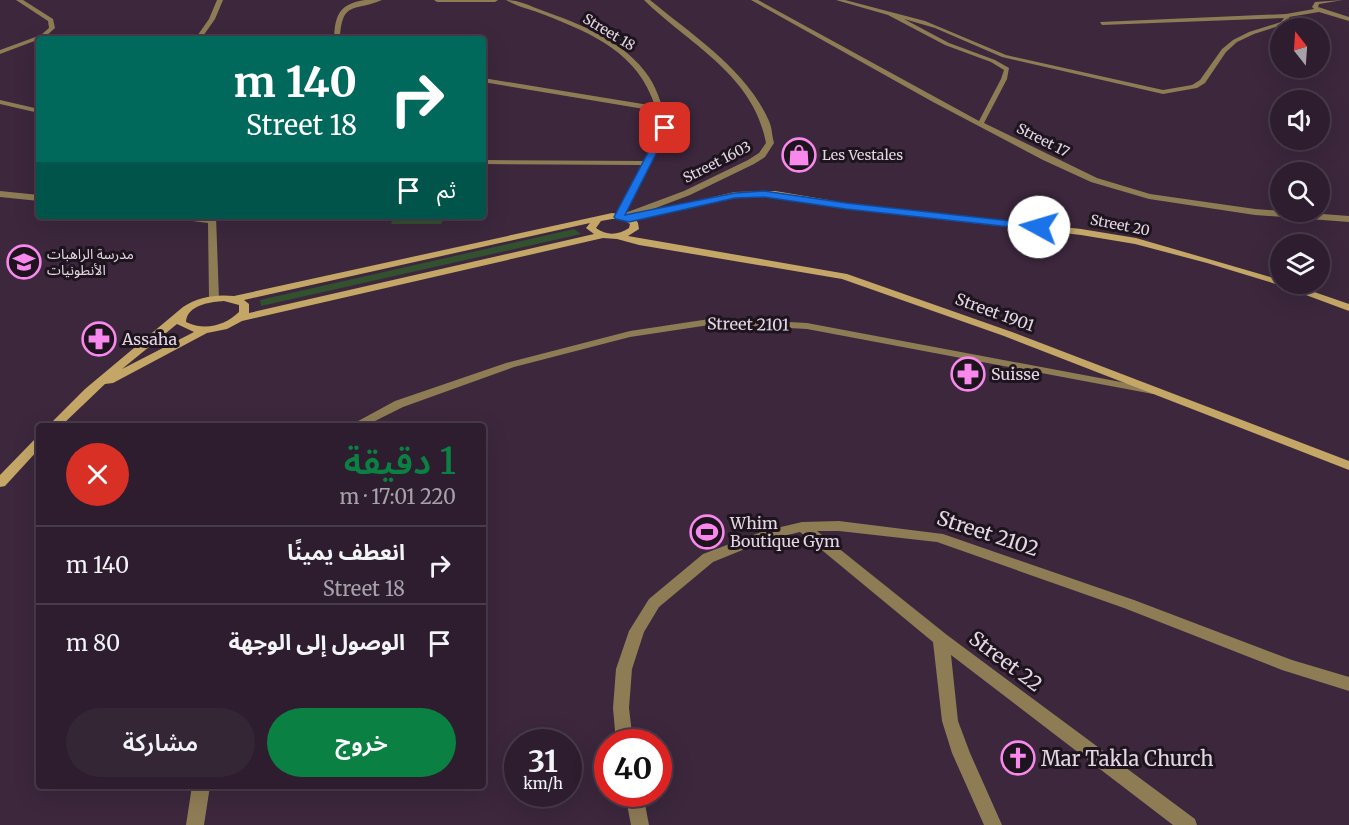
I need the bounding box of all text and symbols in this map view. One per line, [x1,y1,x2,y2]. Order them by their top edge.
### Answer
street label: Street 18 [580,9,638,55]
north arrow [1270,18,1330,78]
map controls [1270,18,1330,294]
text: 140 m [234,56,357,108]
icon: right [378,60,456,138]
button: sound [1270,90,1330,150]
pin [639,102,690,153]
text: Street 18 [246,108,357,142]
icon: arrive [648,111,681,144]
street label: Street 17 [1014,119,1072,161]
street label: Street 1603 [680,137,754,187]
shop icon: Les Vestales [781,137,817,173]
place label: Les Vestales [822,146,903,164]
button: search [1270,162,1330,222]
icon: arrive [392,174,425,207]
text: ثم [437,176,456,204]
position arrow [1007,195,1071,259]
street label: Street 20 [1089,210,1151,240]
button: layers [1270,234,1330,294]
school or university icon: مدرسة الراهبات الأنطونيات [6,244,42,280]
place label: مدرسة الراهبات الأنطونيات [47,245,134,279]
street label: Street 1901 [953,288,1037,336]
street label: Street 2101 [707,313,789,335]
pharmacy icon: Assaha [81,321,117,357]
place label: Assaha [121,329,177,349]
pharmacy icon: Suisse [950,356,986,392]
place label: Suisse [991,364,1040,384]
text: 1 دقيقة [344,439,456,484]
button: close [66,443,129,506]
text: 220 m · 17:01 [340,484,456,509]
street label: Street 2102 [934,505,1042,561]
place label: Whim Boutique Gym [729,513,840,551]
sports icon: Whim Boutique Gym [689,514,725,550]
text: انعطف يمينًا [287,538,405,566]
icon: right [423,549,456,582]
text: 140 m [66,551,129,579]
text: Street 18 [323,576,405,601]
street label: Street 22 [964,625,1048,697]
icon: arrive [423,627,456,660]
text: الوصول إلى الوجهة [228,628,405,656]
text: 80 m [66,629,120,657]
button: مشاركة [66,708,255,777]
button: خروج [267,708,456,777]
speed limit sign: 40 [594,729,672,807]
church icon: Mar Takla Church [1000,740,1036,776]
text: 31 [528,742,558,780]
place label: Mar Takla Church [1041,746,1214,771]
text: km/h [523,774,563,793]

